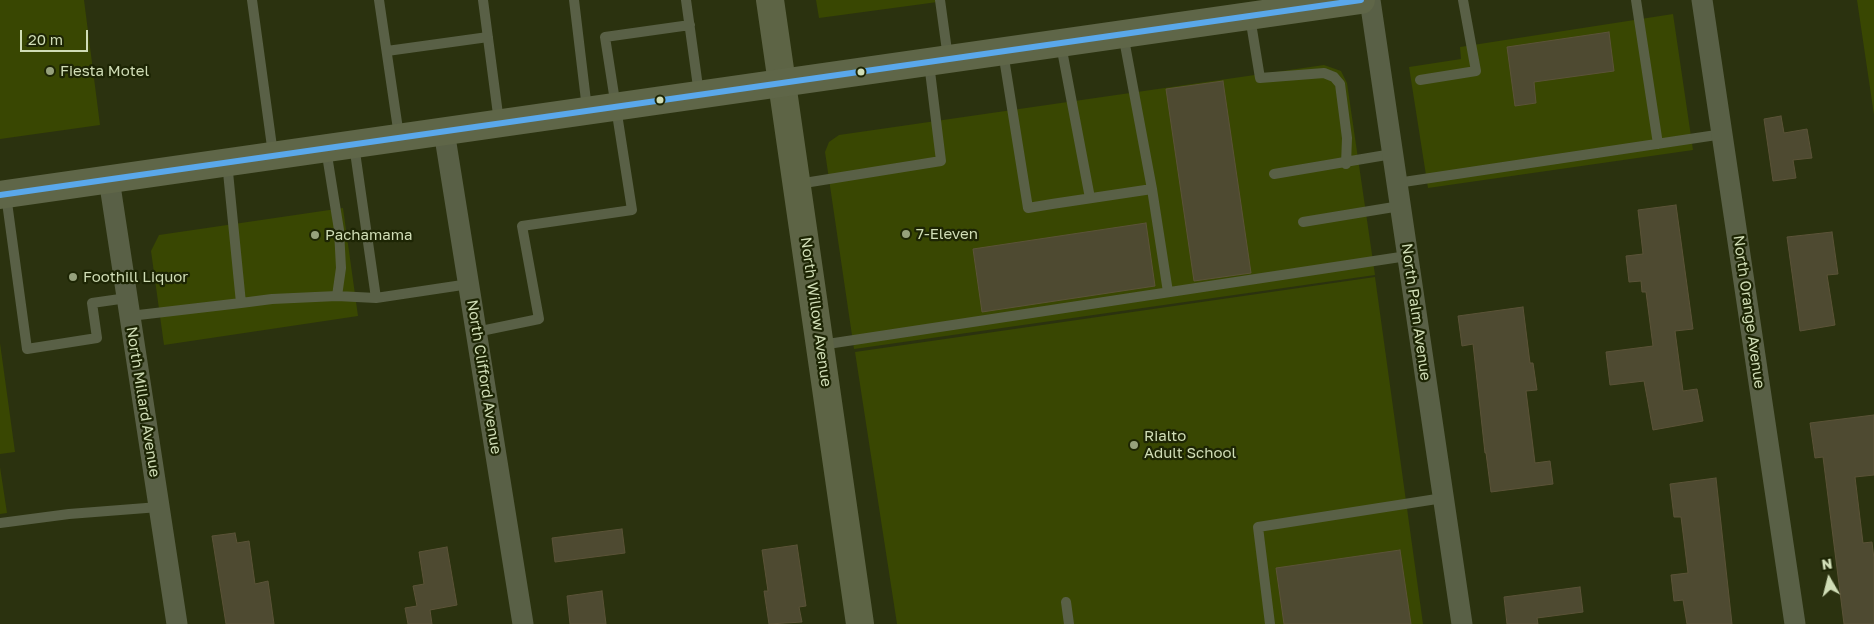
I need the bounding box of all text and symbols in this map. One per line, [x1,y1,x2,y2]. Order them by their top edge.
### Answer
scale bar [22,20,90,52]
text: 20 m [28,30,63,48]
place label: Fiesta Motel [60,62,149,80]
marker: Fiesta Motel [44,65,56,77]
unlabelled marker [856,67,866,77]
unlabelled marker [655,95,665,105]
place label: 7-Eleven [916,225,978,243]
place label: Pachamama [325,226,413,244]
marker: 7-Eleven [900,228,912,240]
marker: Pachamama [309,229,321,241]
street label: North Orange Avenue [1729,234,1769,390]
street label: North Willow Avenue [797,236,835,388]
street label: North Palm Avenue [1397,242,1435,382]
place label: Foothill Liquor [83,268,188,286]
marker: Foothill Liquor [67,271,79,283]
street label: North Clifford Avenue [463,298,505,456]
street label: North Millard Avenue [122,325,164,479]
place label: Rialto Adult School [1144,427,1236,462]
marker: Rialto Adult School [1128,439,1140,451]
north arrow [1804,554,1854,604]
text: N [1820,554,1833,573]

